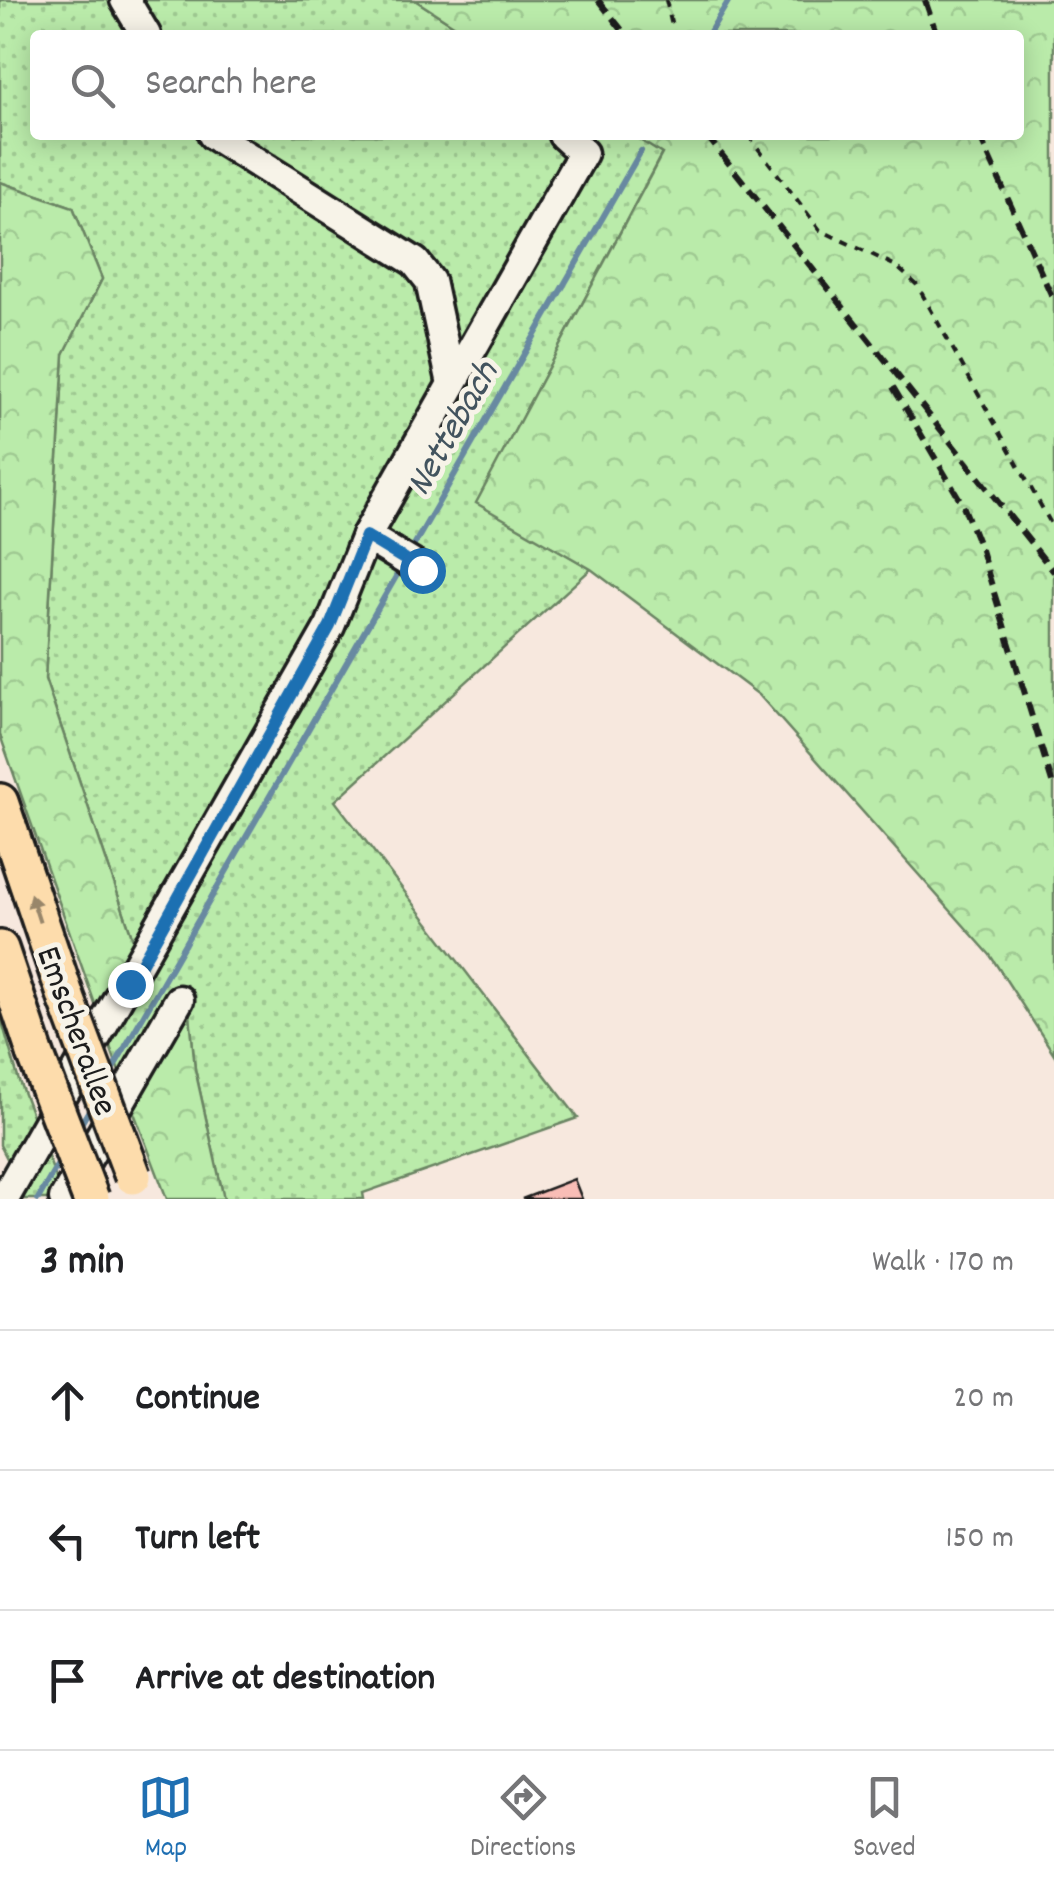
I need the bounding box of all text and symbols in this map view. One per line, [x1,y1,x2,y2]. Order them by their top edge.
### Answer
search box [30,30,1024,140]
icon: search [65,58,120,113]
text: Search here [145,58,317,113]
water label: Nettebach [394,351,516,507]
route start [400,548,446,594]
one-way arrow [27,893,42,923]
street label: Emscherallee [21,940,128,1123]
route end [108,962,154,1008]
text: 3 min [40,1234,124,1294]
text: Walk · 170 m [872,1241,1014,1287]
icon: ahead [40,1373,95,1428]
text: Continue [135,1373,260,1428]
text: 20 m [953,1377,1014,1423]
icon: left [40,1513,95,1568]
text: Turn left [135,1513,260,1568]
text: 150 m [945,1517,1014,1563]
icon: arrive [40,1653,95,1708]
text: Arrive at destination [135,1653,435,1708]
tab: Map [138,1770,193,1870]
tab: Directions [470,1770,576,1870]
tab: Saved [853,1770,916,1870]

